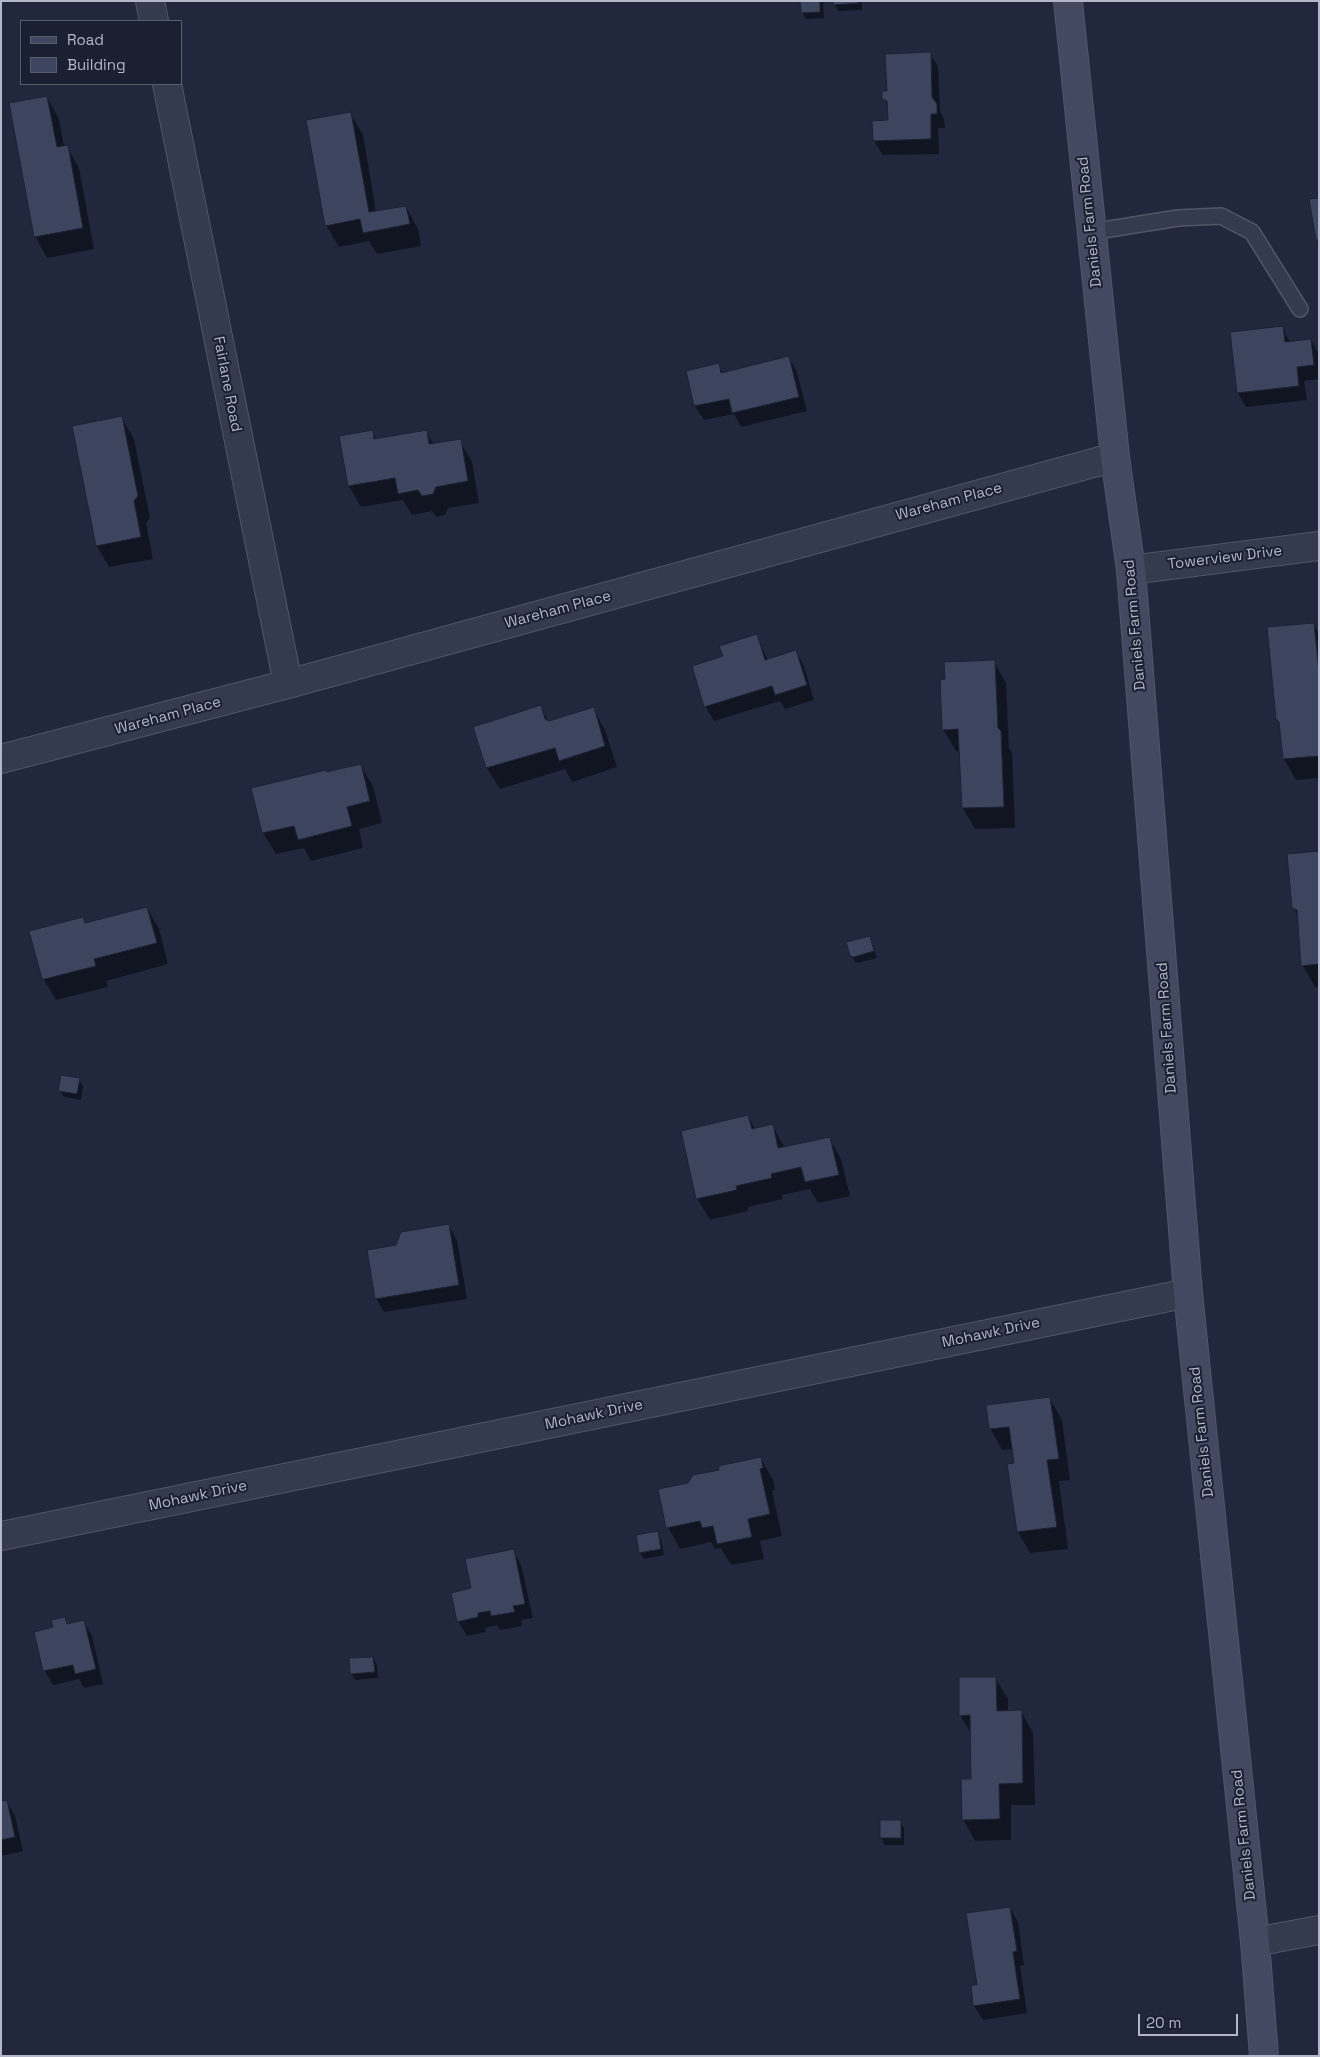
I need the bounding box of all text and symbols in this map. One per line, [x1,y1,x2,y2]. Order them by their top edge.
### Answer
legend [20,20,182,85]
text: Road [67,30,104,49]
text: Building [67,55,126,74]
street label: Daniels Farm Road [1074,156,1106,288]
street label: Fairlane Road [209,335,245,433]
street label: Wareham Place [894,479,1004,525]
street label: Towerview Drive [1167,542,1283,574]
street label: Daniels Farm Road [1120,559,1150,691]
street label: Wareham Place [503,587,613,633]
street label: Wareham Place [113,693,223,739]
street label: Daniels Farm Road [1153,962,1181,1094]
street label: Mohawk Drive [940,1314,1042,1352]
street label: Daniels Farm Road [1186,1366,1218,1498]
street label: Mohawk Drive [543,1396,645,1434]
street label: Mohawk Drive [147,1477,249,1515]
street label: Daniels Farm Road [1228,1769,1260,1901]
scale bar [1140,2004,1240,2036]
text: 20 m [1146,2013,1181,2032]

